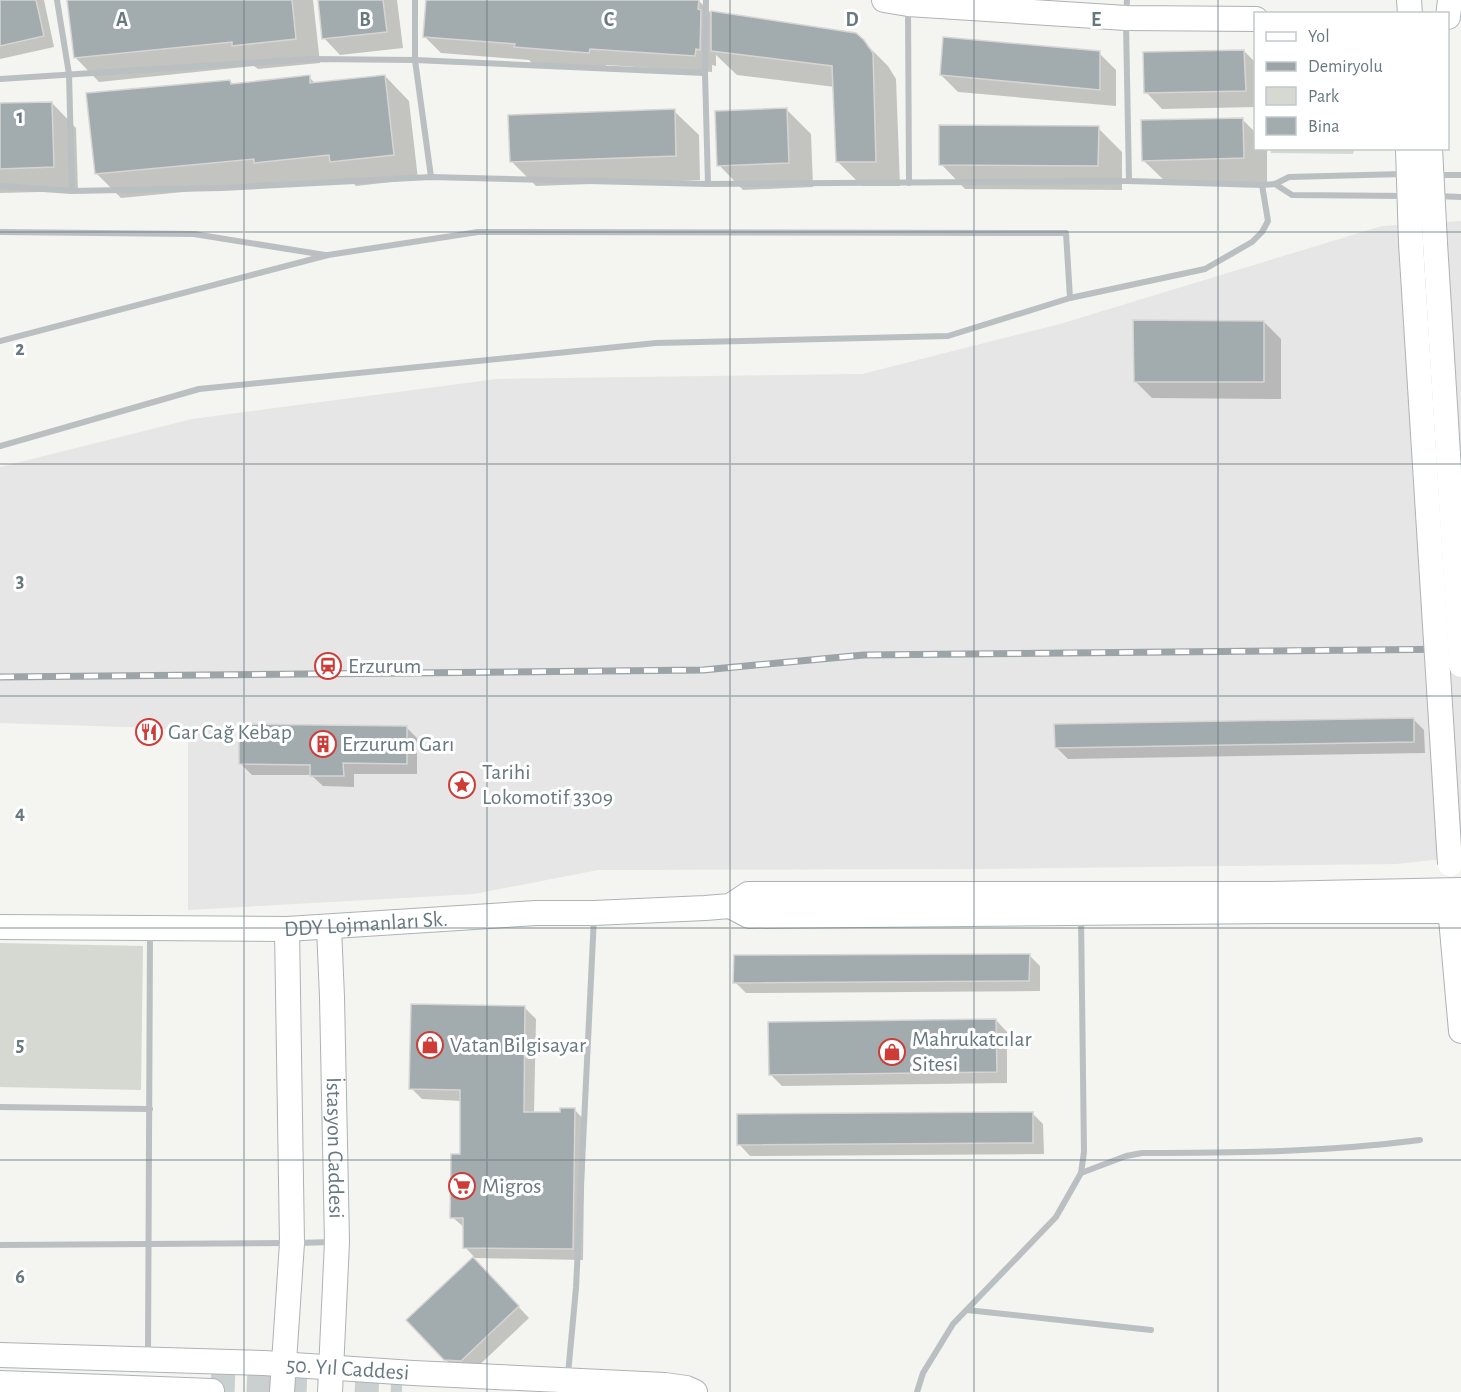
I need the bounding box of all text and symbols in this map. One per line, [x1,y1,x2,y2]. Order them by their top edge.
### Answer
text: A [116,10,128,30]
text: B [359,10,371,30]
text: C [604,10,615,30]
text: D [845,10,859,30]
text: E [1091,10,1101,30]
legend [1254,12,1449,150]
text: Yol [1308,28,1330,46]
text: Demiryolu [1308,58,1383,76]
text: Park [1308,88,1340,106]
text: 1 [16,107,24,127]
text: Bina [1308,118,1340,136]
text: 2 [15,339,25,359]
text: 3 [16,571,24,591]
station icon: Erzurum [313,651,343,681]
place label: Erzurum [348,655,421,677]
restaurant icon: Gar Cağ Kebap [134,717,164,747]
place label: Gar Cağ Kebap [168,721,292,743]
building icon: Erzurum Garı [308,729,338,759]
place label: Erzurum Garı [342,733,454,755]
place label: Tarihi Lokomotif 3309 [482,761,613,808]
place icon: Tarihi Lokomotif 3309 [447,770,477,800]
text: 4 [15,803,25,823]
street label: DDY Lojmanları Sk. [283,908,448,940]
place label: Mahrukatcılar Sitesi [912,1028,1032,1075]
shop icon: Vatan Bilgisayar [415,1030,445,1060]
place label: Vatan Bilgisayar [450,1034,586,1056]
text: 5 [16,1035,24,1055]
shop icon: Mahrukatcılar Sitesi [877,1037,907,1067]
street label: İstasyon Caddesi [323,1077,348,1219]
supermarket icon: Migros [447,1171,477,1201]
place label: Migros [482,1175,541,1197]
text: 6 [15,1267,25,1287]
street label: 50. Yıl Caddesi [285,1354,410,1384]

